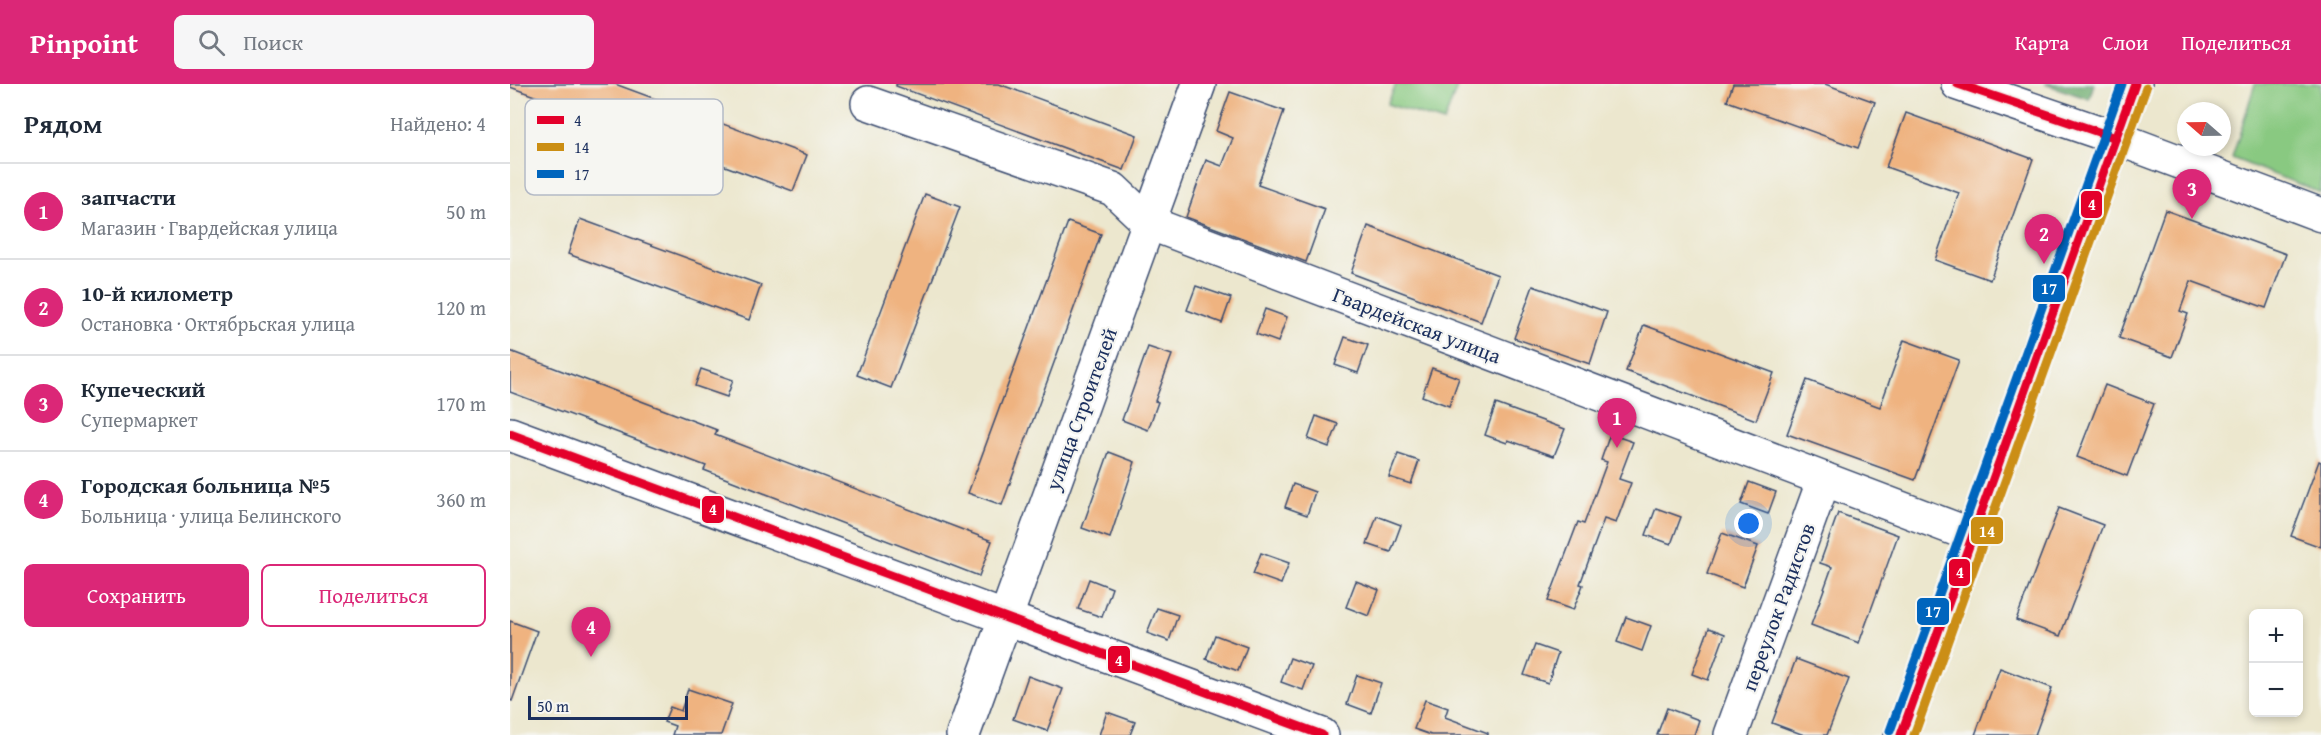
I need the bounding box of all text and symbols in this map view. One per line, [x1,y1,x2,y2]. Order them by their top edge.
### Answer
search box [174,15,594,69]
text: Pinpoint [30,22,138,63]
icon: search [195,26,228,59]
text: Поиск [243,26,303,58]
text: Карта [2015,27,2069,58]
text: Слои [2102,27,2148,58]
text: Поделиться [2181,27,2291,58]
legend [525,99,723,195]
north arrow [2177,102,2231,156]
text: Рядом [24,104,102,143]
text: 4 [574,108,582,132]
text: Найдено: 4 [390,109,486,138]
text: 14 [574,135,590,159]
text: 17 [574,162,590,186]
pin: 3 [2172,170,2212,219]
text: запчасти [81,181,176,213]
line badge: 4 [2080,190,2103,219]
text: 4 [2088,192,2096,216]
text: 1 [38,197,49,226]
text: 50 m [446,197,486,226]
text: Магазин · Гвардейская улица [81,213,338,242]
pin: 2 [2024,214,2063,264]
line badge: 17 [2032,274,2066,303]
text: 17 [2041,276,2057,300]
text: 10-й километр [81,277,233,309]
street label: Гвардейская улица [1328,279,1506,371]
text: 2 [38,293,49,322]
text: 120 m [436,293,486,322]
text: Остановка · Октябрьская улица [81,309,355,338]
street label: улица Строителей [1037,323,1125,496]
text: Купеческий [81,373,205,405]
text: 3 [38,389,49,418]
text: 170 m [436,389,486,418]
pin: 1 [1598,398,1636,448]
text: Супермаркет [81,405,198,434]
text: Городская больница №5 [81,469,331,501]
text: 4 [38,485,49,514]
text: 360 m [436,485,486,514]
line badge: 4 [701,495,725,524]
text: 4 [709,497,717,521]
text: Больница · улица Белинского [81,501,341,530]
your location [1734,509,1763,538]
line badge: 14 [1970,516,2004,545]
street label: переулок Радистов [1733,518,1823,696]
text: 14 [1979,519,1995,543]
line badge: 4 [1948,558,1971,587]
text: 4 [1956,560,1964,584]
button: Сохранить [24,564,249,627]
button: Поделиться [261,564,486,627]
line badge: 17 [1916,597,1950,626]
text: 17 [1925,599,1941,623]
pin: 4 [572,608,610,657]
map controls [2249,609,2303,717]
button: + [2249,609,2303,663]
line badge: 4 [1107,645,1131,674]
text: 4 [1115,648,1123,672]
button: − [2249,663,2303,717]
scale bar [528,693,688,720]
text: 50 m [537,694,569,718]

